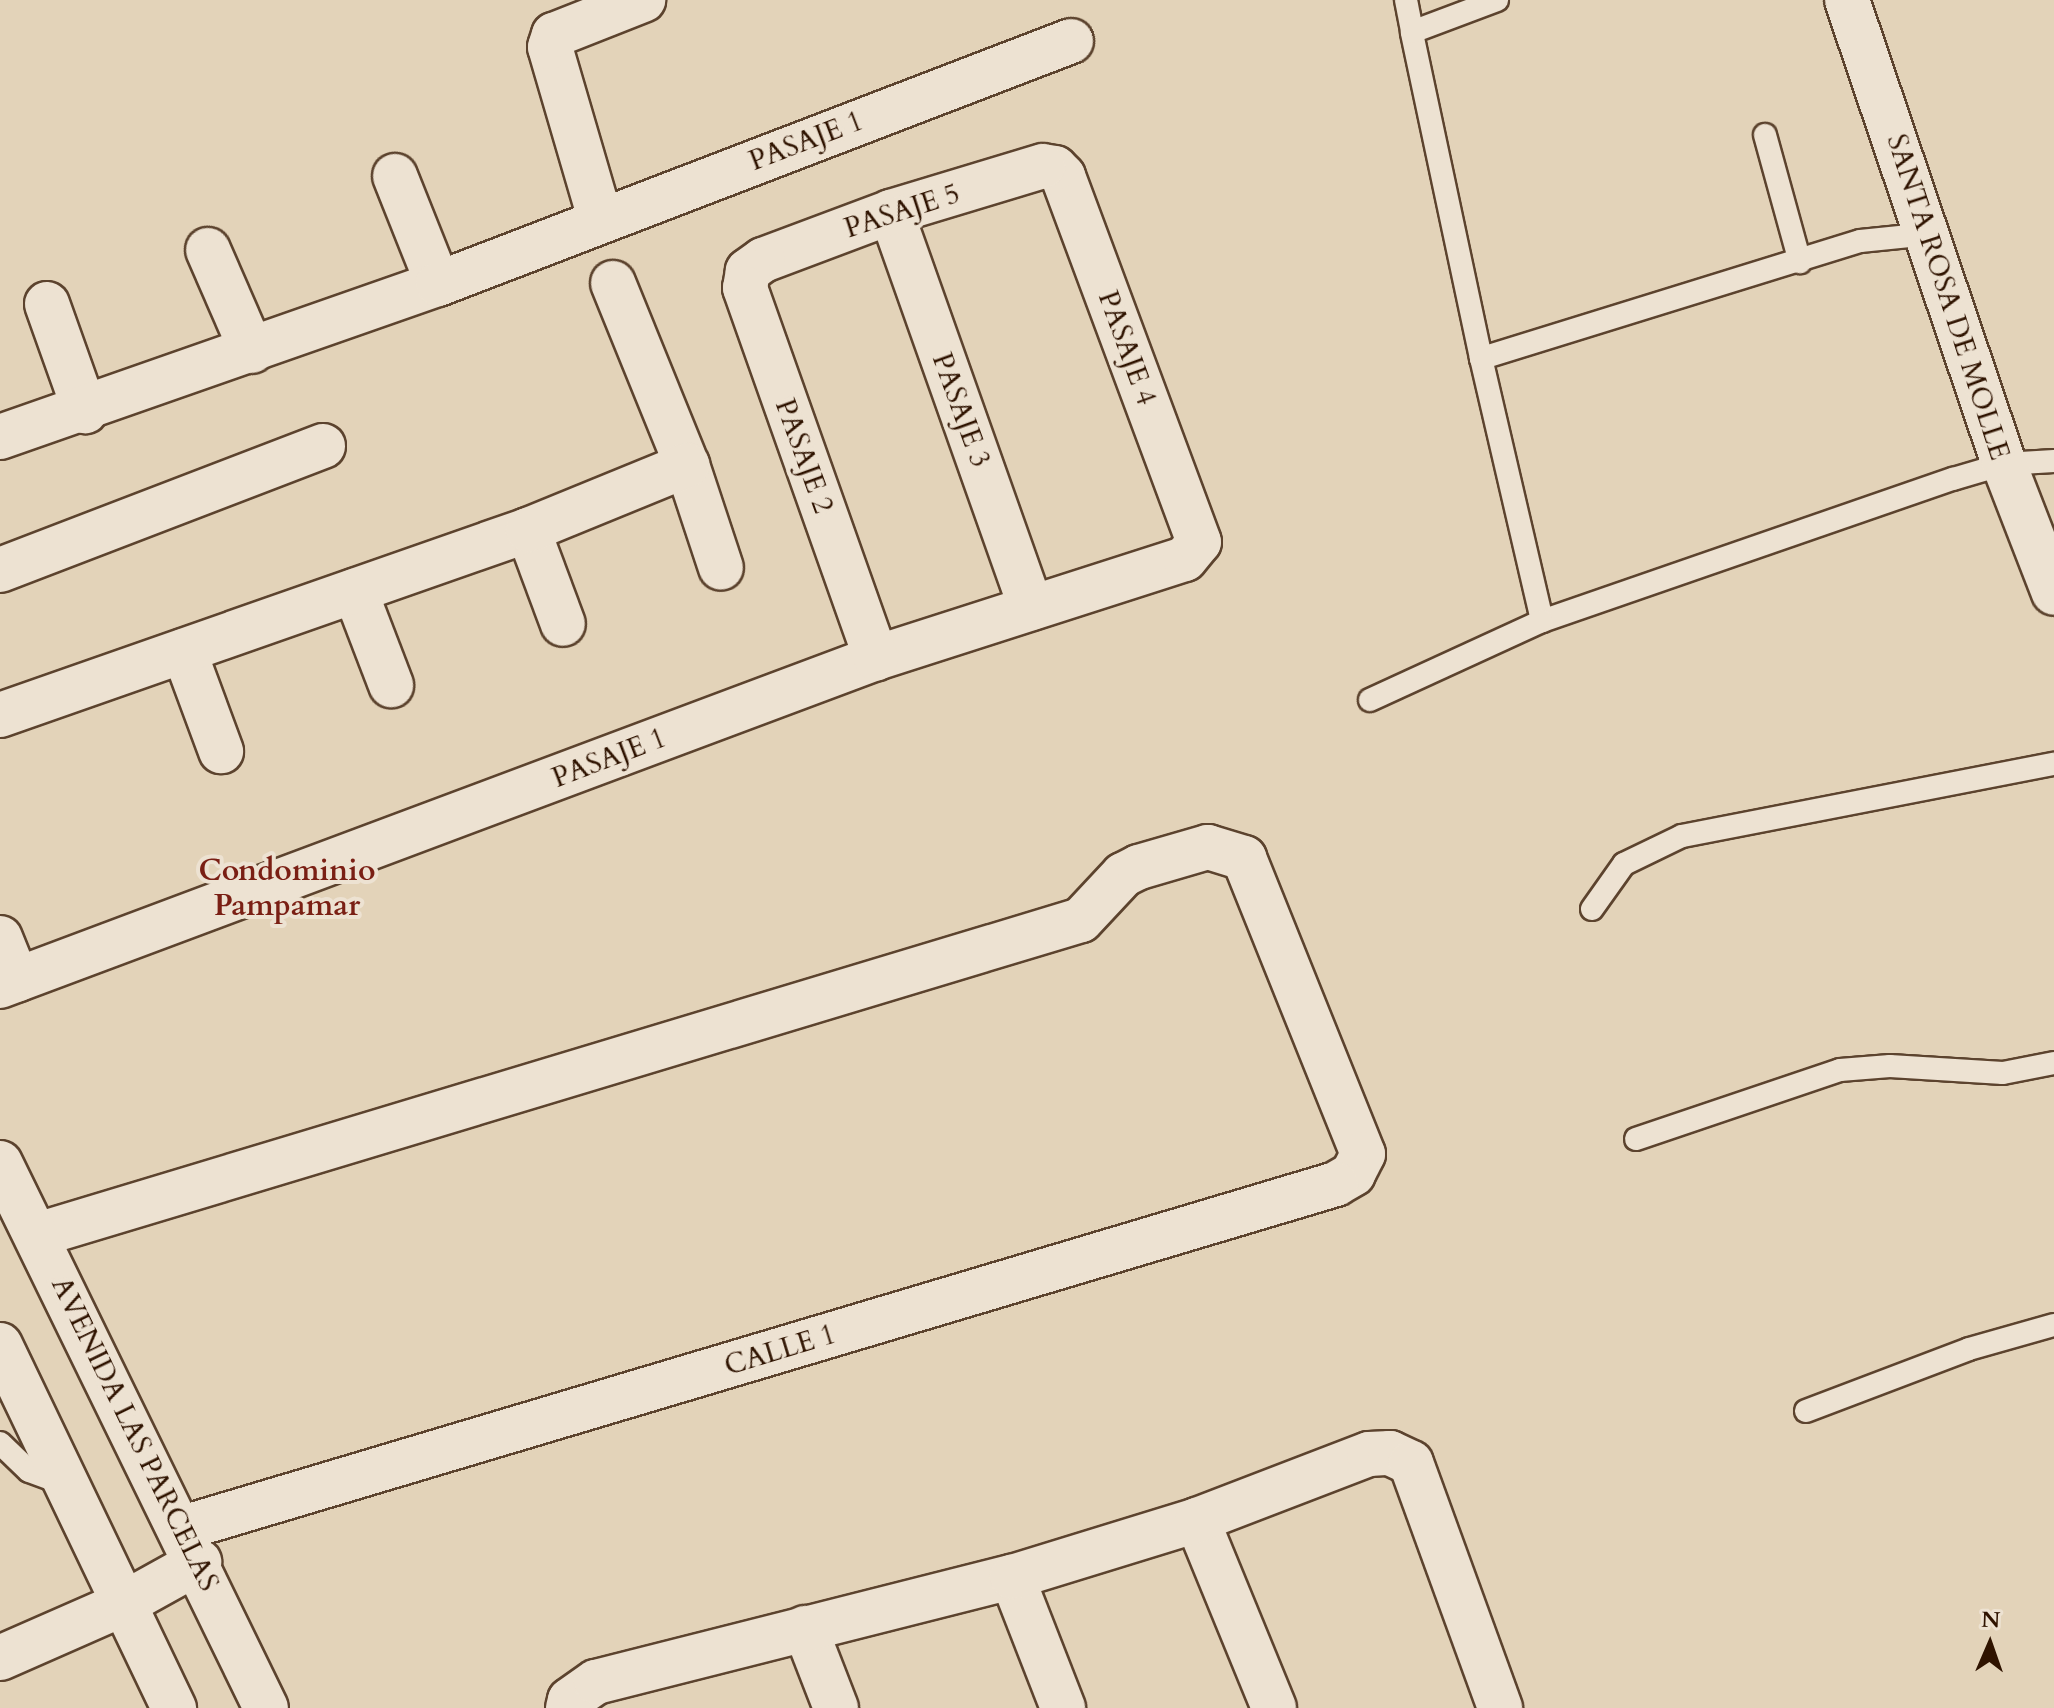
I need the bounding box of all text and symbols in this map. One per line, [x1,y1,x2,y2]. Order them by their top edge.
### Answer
street label: PASAJE 1 [744,104,868,178]
street label: SANTA ROSA DE MOLLE [1879,130,2017,464]
street label: PASAJE 5 [840,177,964,245]
street label: PASAJE 4 [1091,286,1163,410]
street label: PASAJE 3 [925,348,997,472]
street label: PASAJE 2 [768,394,840,518]
street label: PASAJE 1 [547,721,671,795]
district label: Condominio Pampamar [199,853,375,924]
street label: AVENIDA LAS PARCELAS [44,1271,226,1597]
street label: CALLE 1 [720,1317,840,1383]
north arrow [1950,1604,2030,1684]
text: N [1981,1605,2001,1635]

